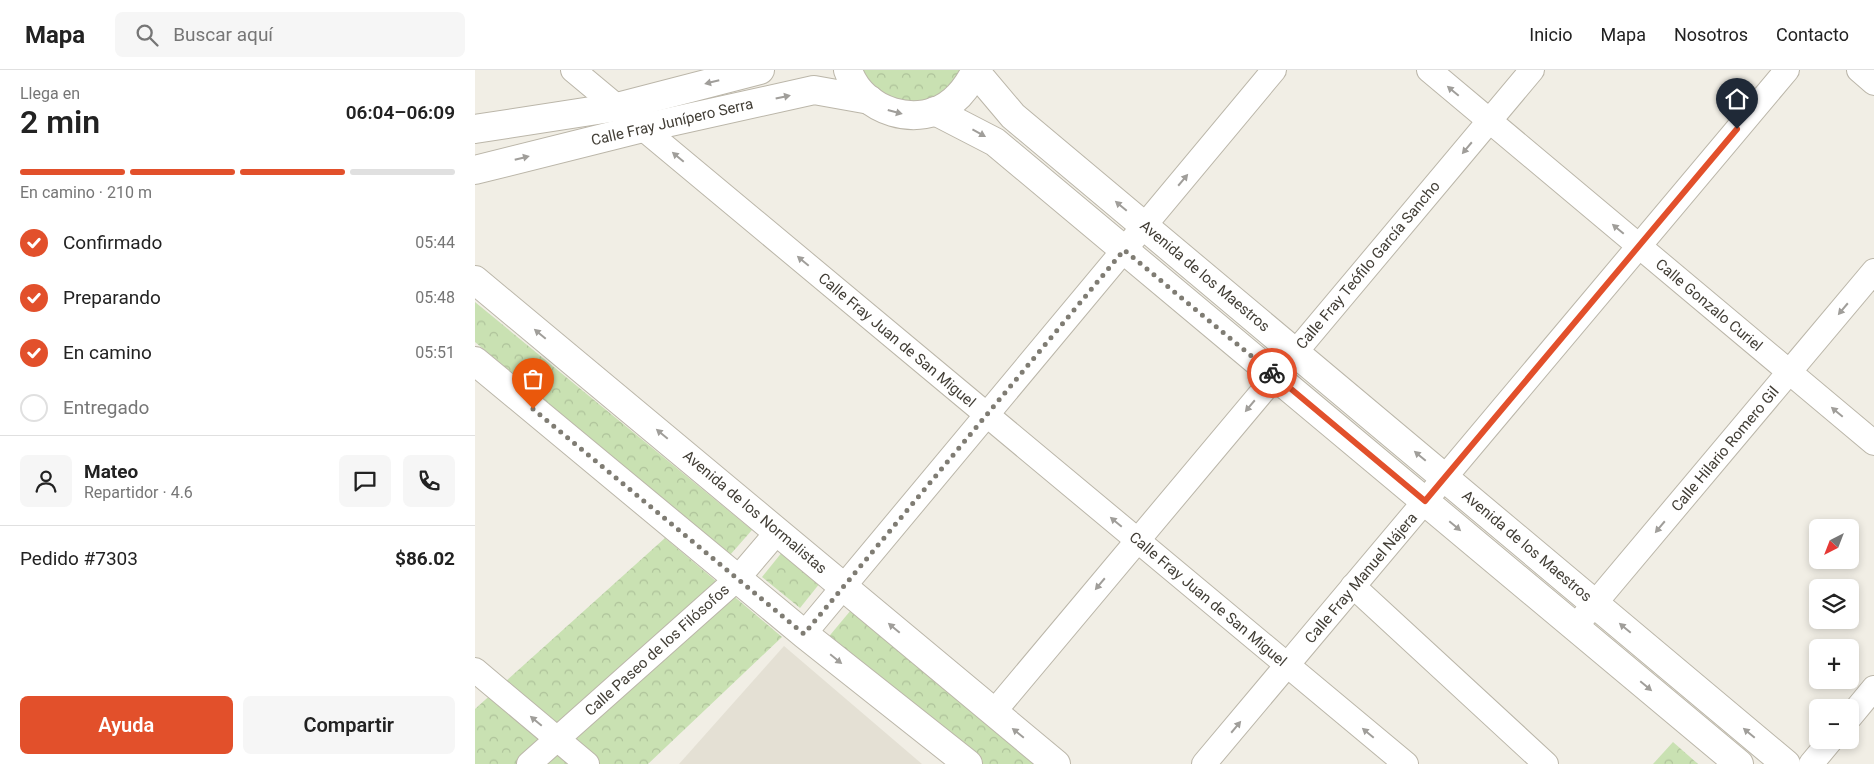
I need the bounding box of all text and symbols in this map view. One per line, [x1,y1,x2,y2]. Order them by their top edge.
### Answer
search box [115,12,465,57]
text: Mapa [25,21,85,49]
icon: search [133,21,161,49]
text: Buscar aquí [173,23,273,46]
text: Inicio [1529,24,1573,45]
text: Mapa [1601,24,1646,45]
text: Nosotros [1674,24,1748,45]
text: Contacto [1776,24,1849,45]
one-way arrow [705,78,720,86]
pin [1716,78,1758,129]
text: Llega en [20,84,80,103]
one-way arrow [1447,85,1460,96]
icon: home [1723,85,1751,113]
one-way arrow [775,93,790,101]
street label: Calle Fray Junípero Serra [589,95,755,149]
text: 06:04–06:09 [346,101,455,124]
text: 2 min [20,103,100,141]
one-way arrow [888,109,903,117]
one-way arrow [972,129,986,137]
one-way arrow [1461,141,1473,153]
one-way arrow [672,151,685,162]
one-way arrow [515,154,530,162]
one-way arrow [1177,173,1188,186]
street label: Calle Fray Teófilo García Sancho [1292,177,1444,353]
text: En camino · 210 m [20,183,152,202]
one-way arrow [1115,200,1128,211]
street label: Avenida de los Maestros [1137,216,1273,336]
one-way arrow [1613,223,1625,235]
icon: check [20,229,48,257]
text: Confirmado [63,231,162,254]
text: 05:44 [415,233,455,252]
one-way arrow [797,255,809,267]
street label: Calle Gonzalo Curiel [1652,255,1766,355]
street label: Calle Fray Juan de San Miguel [815,269,979,411]
icon: check [20,284,48,312]
text: Preparando [63,286,161,309]
text: 05:48 [415,288,455,307]
one-way arrow [1837,302,1848,315]
one-way arrow [534,328,547,339]
icon: check [20,339,48,367]
text: En camino [63,341,152,364]
text: 05:51 [415,343,455,362]
courier [1247,348,1297,398]
pin [512,358,554,409]
icon: bike [1258,359,1286,387]
icon: bag [519,365,547,393]
street label: Calle Hilario Romero Gil [1667,383,1783,515]
text: Entregado [63,396,149,419]
one-way arrow [1245,400,1256,412]
one-way arrow [1831,406,1843,418]
one-way arrow [655,429,668,440]
street label: Avenida de los Normalistas [679,447,831,577]
one-way arrow [1413,451,1426,462]
button: person [20,455,72,507]
button: chat [339,455,391,507]
button: phone [403,455,455,507]
text: Mateo [84,460,138,483]
text: Repartidor · 4.6 [84,483,193,502]
street label: Avenida de los Maestros [1459,486,1595,606]
street label: Calle Fray Manuel Nájera [1301,509,1421,647]
one-way arrow [1109,516,1122,527]
north arrow [1809,519,1859,569]
map controls [1809,519,1859,749]
one-way arrow [1654,520,1665,533]
one-way arrow [1448,521,1461,532]
street label: Calle Fray Juan de San Miguel [1126,528,1290,670]
text: Pedido #7303 [20,547,138,570]
text: $86.02 [395,547,455,570]
one-way arrow [1095,577,1106,590]
button: layers [1809,579,1859,629]
street label: Calle Paseo de los Filósofos [581,580,733,720]
one-way arrow [887,623,900,634]
one-way arrow [1618,623,1631,634]
button: + [1809,639,1859,689]
one-way arrow [829,654,842,665]
one-way arrow [1640,681,1653,692]
button: Ayuda [20,696,233,754]
button: Compartir [243,696,455,754]
button: − [1809,699,1859,749]
one-way arrow [530,716,543,727]
one-way arrow [1230,720,1241,733]
one-way arrow [1362,727,1375,738]
one-way arrow [1743,727,1756,738]
one-way arrow [1012,728,1025,739]

